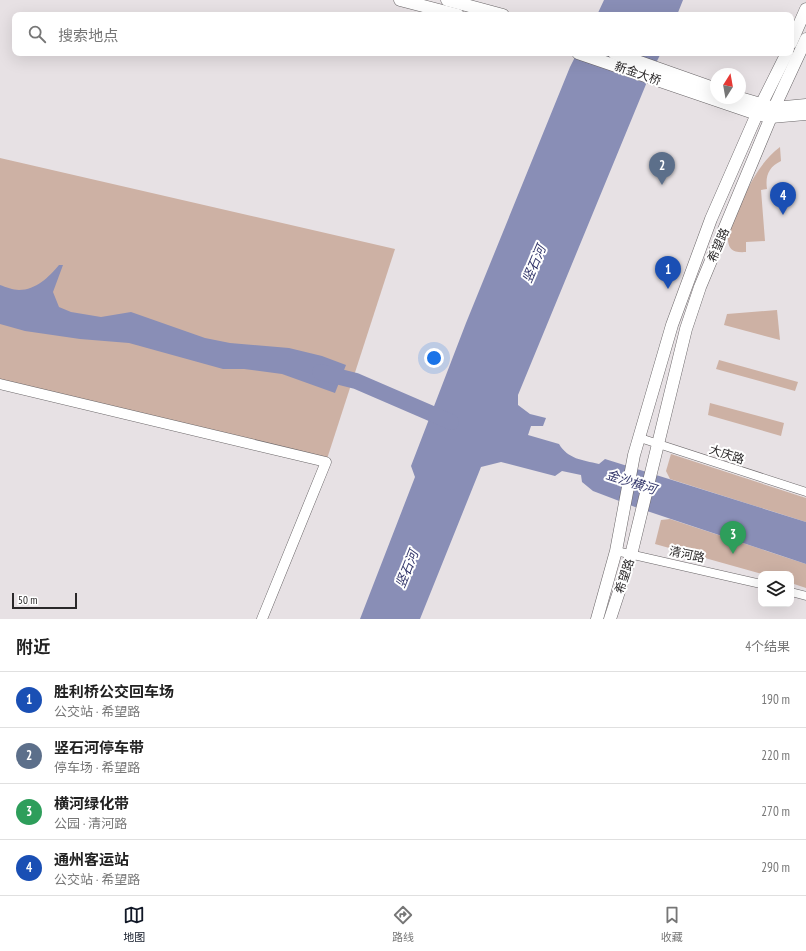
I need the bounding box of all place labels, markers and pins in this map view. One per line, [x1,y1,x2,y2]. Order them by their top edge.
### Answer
pin: 2 [649,152,675,185]
pin: 4 [770,182,796,215]
pin: 1 [655,256,681,289]
pin: 3 [720,521,746,554]

